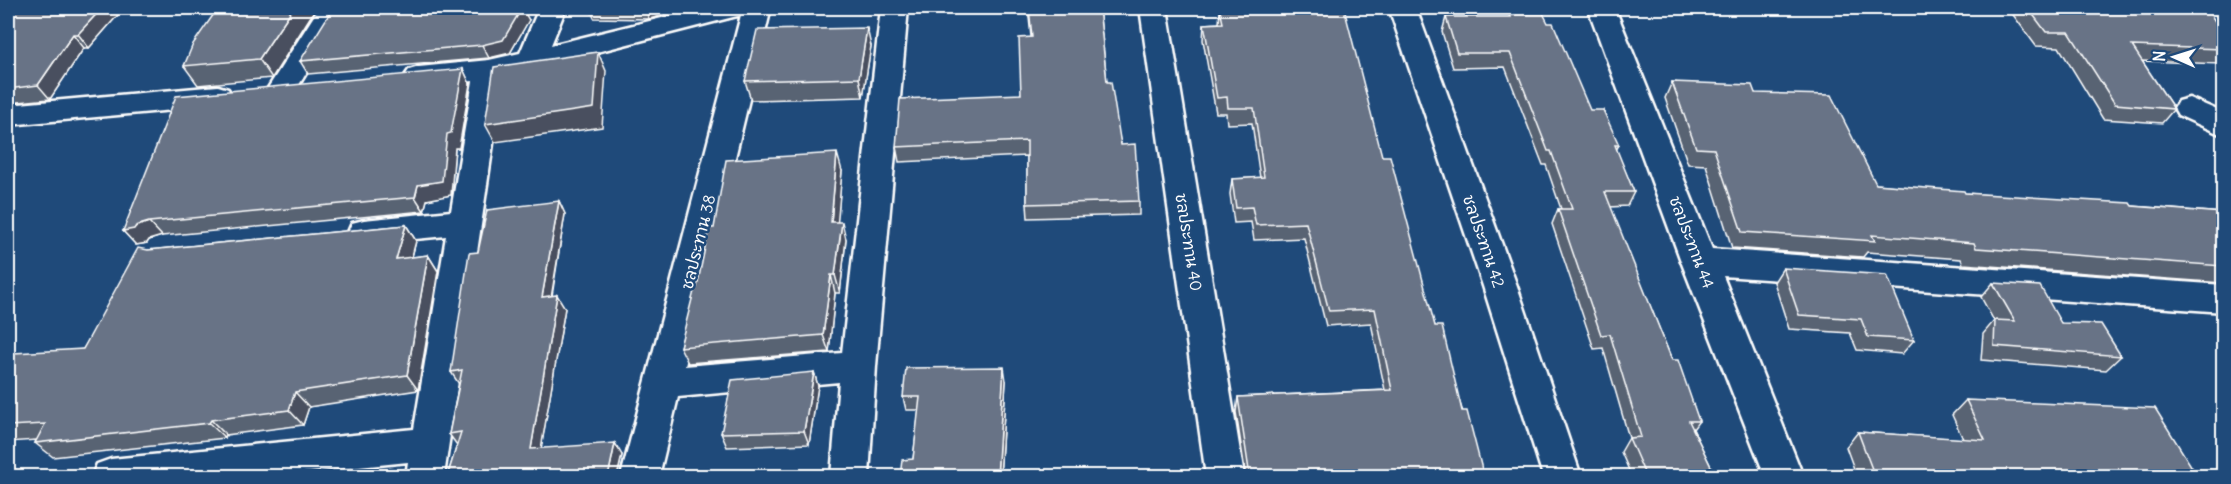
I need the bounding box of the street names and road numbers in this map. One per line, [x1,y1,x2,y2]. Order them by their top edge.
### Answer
street label: ชลประทาน 38 [677,192,719,292]
street label: ชลประทาน 40 [1171,192,1207,292]
street label: ชลประทาน 42 [1459,192,1509,290]
street label: ชลประทาน 44 [1665,193,1719,291]

